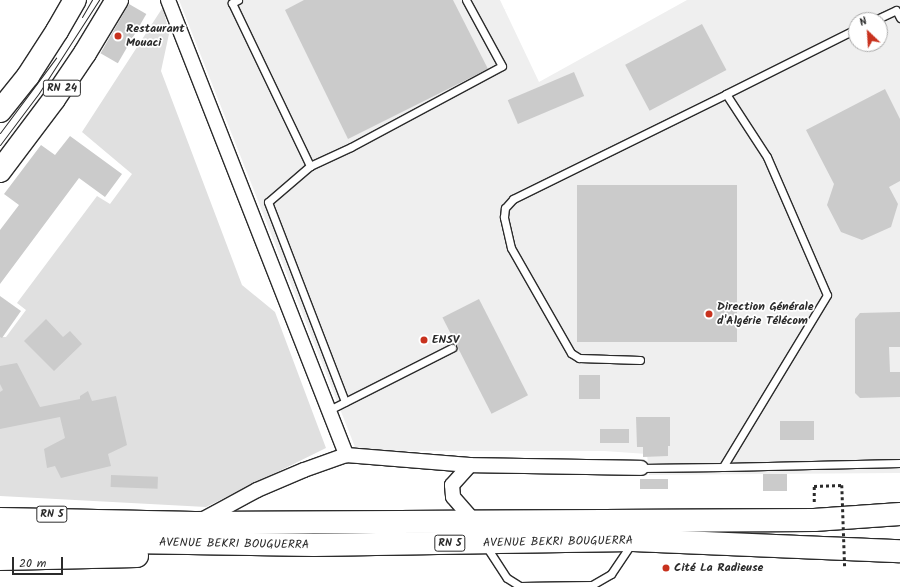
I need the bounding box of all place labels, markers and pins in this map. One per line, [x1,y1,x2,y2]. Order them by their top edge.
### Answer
place label: Restaurant Mouaci [126,22,185,50]
marker: Restaurant Mouaci [113,31,123,41]
place label: Direction Générale d'Algérie Télécom [717,300,814,328]
marker: Direction Générale d'Algérie Télécom [704,309,714,319]
place label: ENSV [432,333,459,347]
marker: ENSV [419,335,429,345]
place label: Cité La Radieuse [674,561,763,575]
marker: Cité La Radieuse [661,563,671,573]

